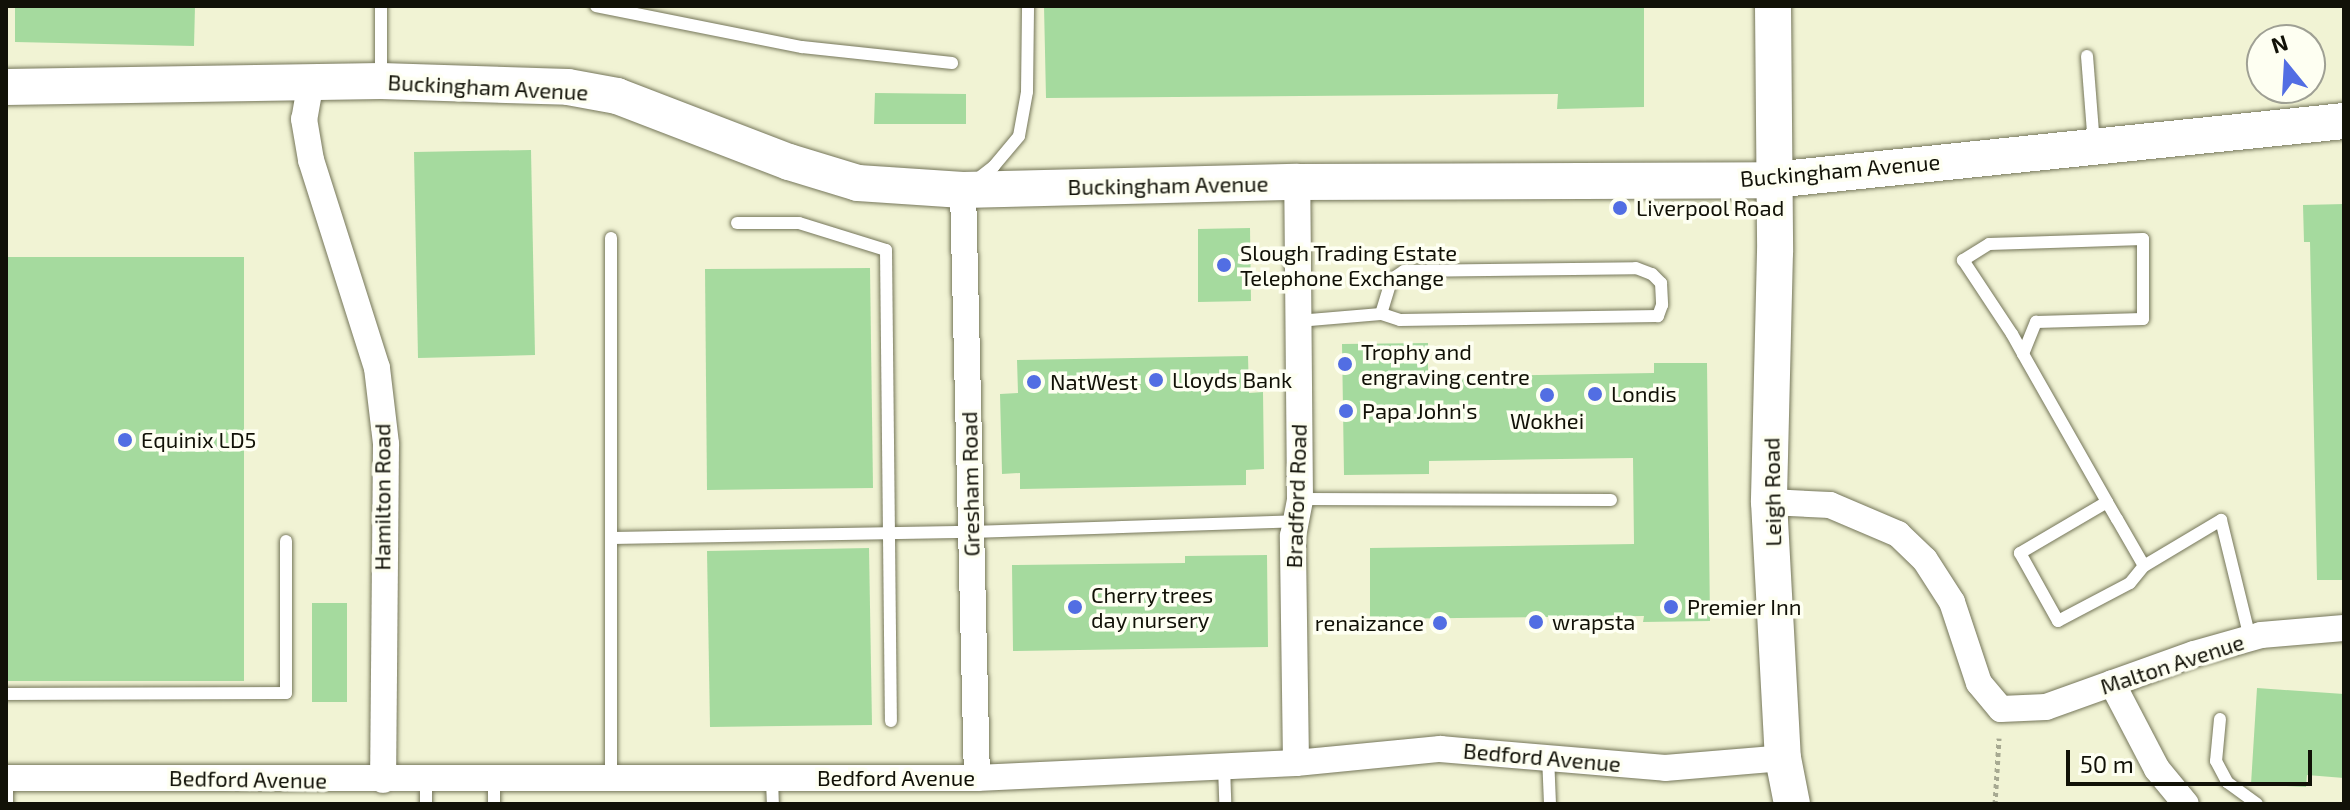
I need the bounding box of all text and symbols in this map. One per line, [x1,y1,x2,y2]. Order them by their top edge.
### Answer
north arrow [2246,24,2326,104]
text: N [2268,28,2291,58]
street label: Buckingham Avenue [387,69,589,105]
street label: Buckingham Avenue [1739,148,1941,192]
street label: Buckingham Avenue [1067,170,1269,200]
place label: Liverpool Road [1636,195,1785,221]
marker: Liverpool Road [1611,199,1629,217]
place label: Slough Trading Estate Telephone Exchange [1240,239,1458,290]
marker: Slough Trading Estate Telephone Exchange [1215,256,1233,274]
place label: Trophy and engraving centre [1361,338,1530,390]
marker: Trophy and engraving centre [1336,355,1354,373]
place label: Lloyds Bank [1172,367,1292,393]
place label: NatWest [1050,369,1138,395]
marker: Lloyds Bank [1147,371,1165,389]
marker: NatWest [1025,373,1043,391]
place label: Londis [1611,381,1677,407]
marker: Londis [1586,385,1604,403]
marker: Wokhei [1538,386,1556,404]
place label: Papa John's [1362,398,1478,424]
marker: Papa John's [1337,402,1355,420]
place label: Wokhei [1510,408,1584,434]
street label: Gresham Road [956,411,984,557]
street label: Hamilton Road [369,423,395,571]
street label: Bradford Road [1280,423,1312,569]
place label: Equinix LD5 [141,427,256,453]
marker: Equinix LD5 [116,431,134,449]
street label: Leigh Road [1758,437,1786,547]
place label: Cherry trees day nursery [1091,581,1214,632]
place label: Premier Inn [1687,594,1802,620]
marker: Cherry trees day nursery [1066,598,1084,616]
marker: Premier Inn [1662,598,1680,616]
place label: wrapsta [1552,609,1635,635]
place label: renaizance [1315,610,1424,636]
marker: wrapsta [1527,613,1545,631]
marker: renaizance [1431,614,1449,632]
street label: Malton Avenue [2097,628,2247,700]
scale bar [2070,734,2316,784]
street label: Bedford Avenue [1462,737,1622,777]
text: 50 m [2080,749,2134,778]
street label: Bedford Avenue [168,764,328,794]
street label: Bedford Avenue [817,765,975,791]

